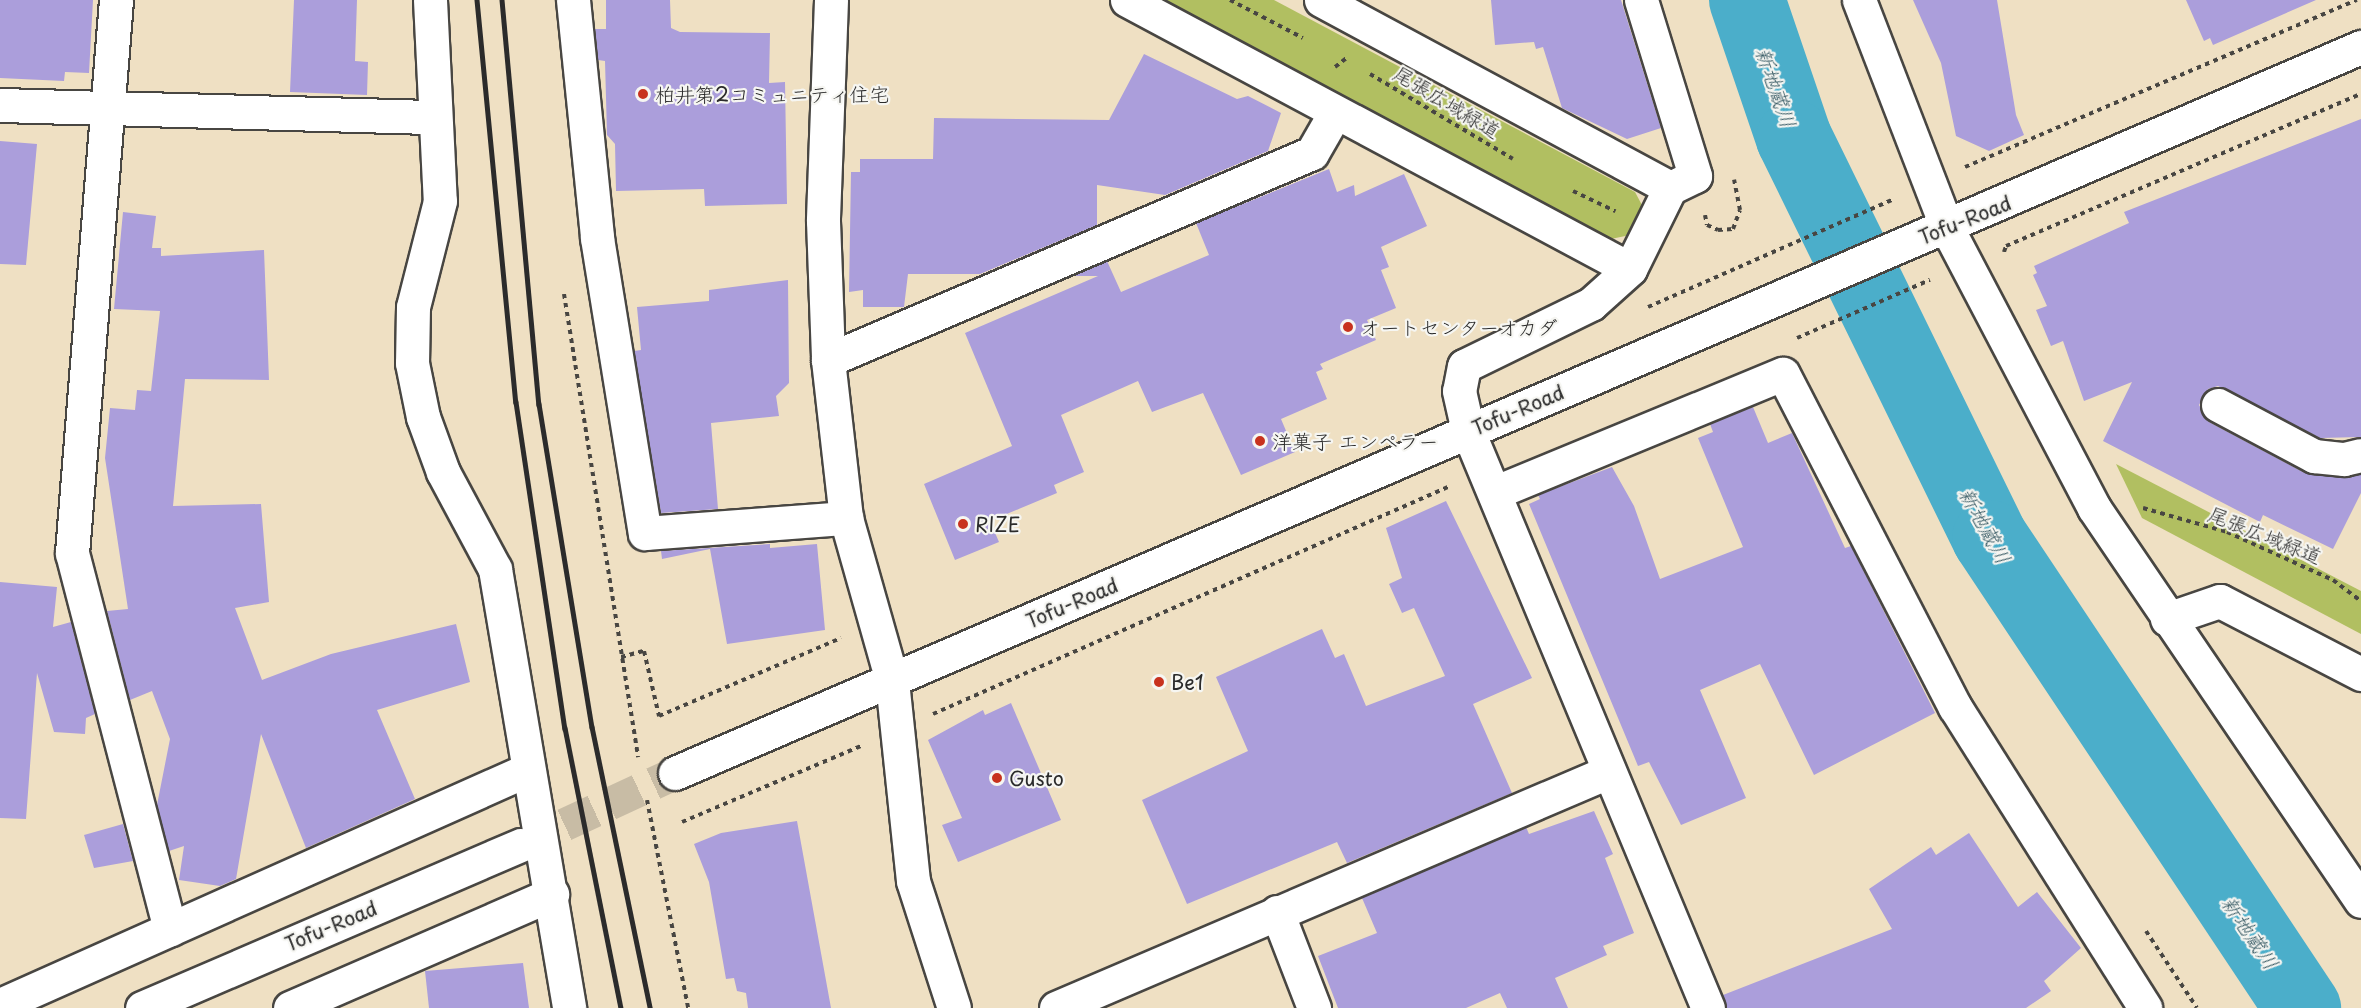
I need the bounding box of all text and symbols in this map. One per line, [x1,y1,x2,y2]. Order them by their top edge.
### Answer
water label: 新地蔵川 [1751,43,1803,131]
street label: 尾張広域緑道 [1389,61,1505,143]
place label: 柏井第2コミュニティ住宅 [655,82,889,106]
marker: 柏井第2コミュニティ住宅 [636,87,650,101]
street label: Tofu-Road [1915,191,2015,249]
place label: オートセンターオカダ [1360,315,1560,339]
marker: オートセンターオカダ [1341,320,1355,334]
street label: Tofu-Road [1468,380,1568,440]
place label: 洋菓子 エンペラー [1272,429,1438,453]
marker: 洋菓子 エンペラー [1253,434,1267,448]
water label: 新地蔵川 [1955,482,2017,568]
street label: 尾張広域緑道 [2205,501,2325,569]
place label: RIZE [975,512,1020,536]
marker: RIZE [956,517,970,531]
street label: Tofu-Road [1022,573,1122,633]
place label: Be1 [1171,670,1204,694]
marker: Be1 [1152,675,1166,689]
place label: Gusto [1009,766,1064,790]
marker: Gusto [990,771,1004,785]
water label: 新地蔵川 [2217,890,2285,974]
street label: Tofu-Road [281,896,381,956]

